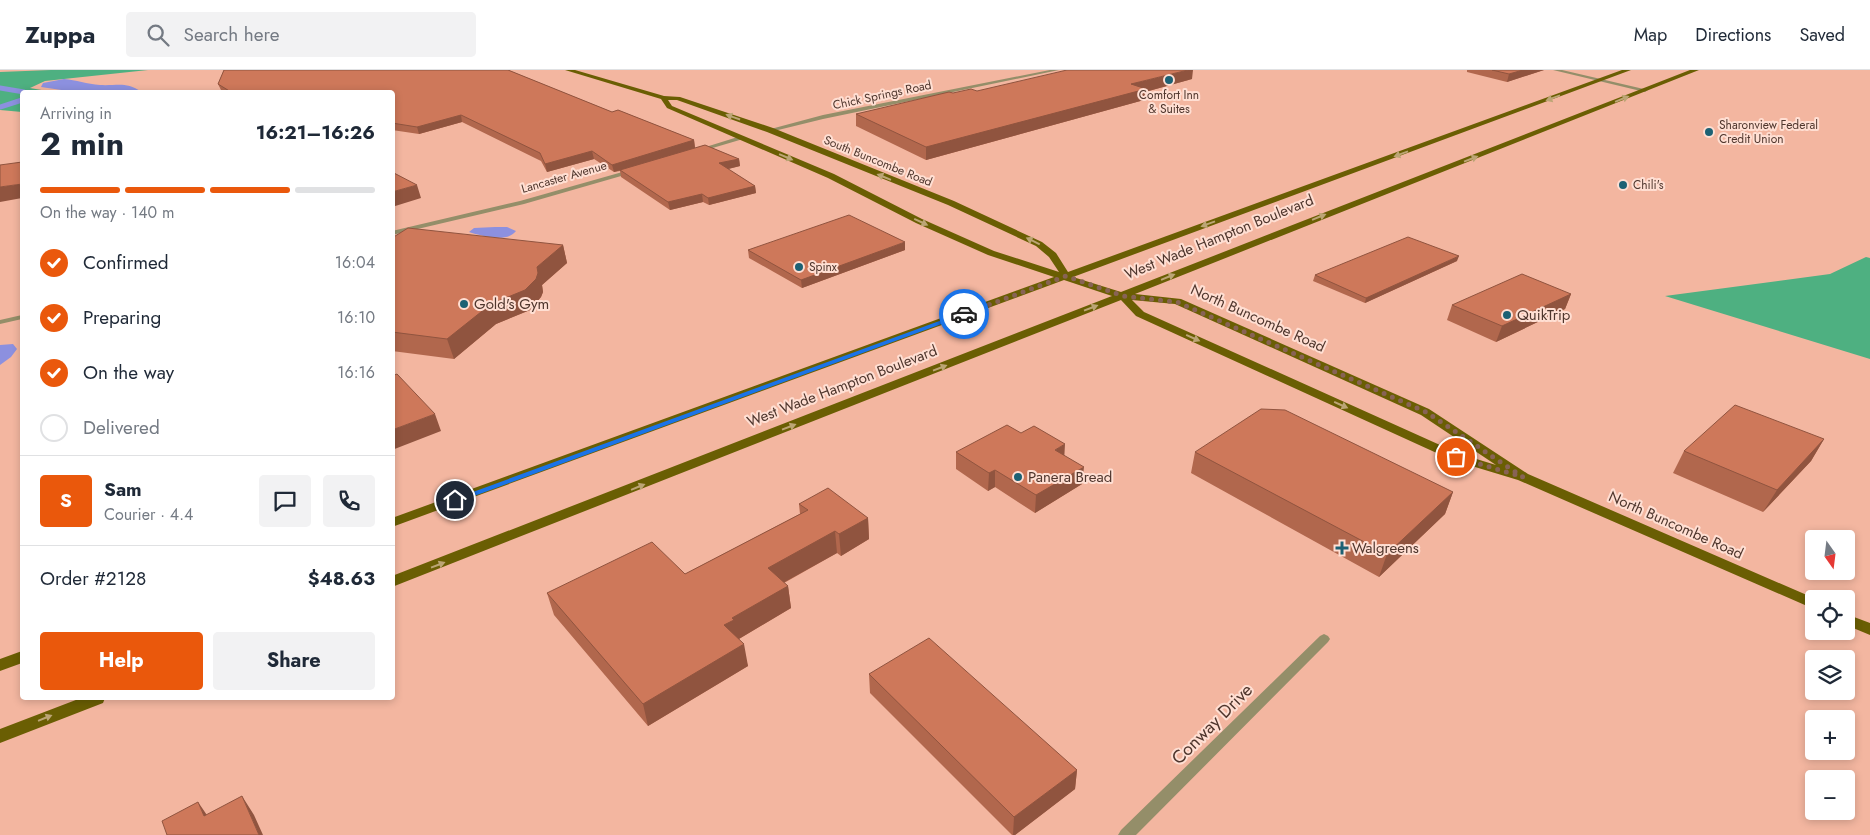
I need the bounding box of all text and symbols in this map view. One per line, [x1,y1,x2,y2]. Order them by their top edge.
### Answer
search box [126,12,476,57]
text: Zuppa [25,17,96,52]
icon: search [144,21,172,49]
text: Search here [184,21,280,48]
text: Map [1634,22,1667,48]
text: Directions [1695,22,1771,48]
text: Saved [1799,22,1845,48]
marker: Comfort Inn & Suites [1163,74,1175,86]
street label: Chick Springs Road [831,76,933,114]
place label: Comfort Inn & Suites [1139,86,1199,118]
one-way arrow [1545,94,1560,102]
one-way arrow [1615,95,1629,103]
text: Arriving in [40,102,112,125]
one-way arrow [725,113,740,121]
place label: Sharonview Federal Credit Union [1719,116,1818,148]
text: 16:21–16:26 [256,119,375,146]
text: 2 min [40,121,124,167]
marker: Sharonview Federal Credit Union [1703,126,1715,138]
street label: South Buncombe Road [821,131,935,191]
one-way arrow [1393,151,1408,158]
one-way arrow [779,153,793,161]
one-way arrow [1463,155,1478,162]
street label: Lancaster Avenue [519,156,609,198]
one-way arrow [877,172,891,180]
place label: Chili's [1633,176,1664,194]
marker: Chili's [1617,179,1629,191]
street label: West Wade Hampton Boulevard [1121,189,1317,285]
text: On the way · 140 m [40,201,174,224]
one-way arrow [1312,213,1327,221]
one-way arrow [914,218,928,226]
one-way arrow [1200,220,1215,228]
one-way arrow [1026,237,1040,245]
icon: check [40,249,68,277]
text: Confirmed [83,249,169,276]
text: 16:04 [335,251,375,274]
place label: Spinx [809,258,838,276]
marker: Spinx [793,261,805,273]
one-way arrow [1161,273,1176,281]
street label: North Buncombe Road [1187,278,1329,358]
courier [939,289,989,339]
place label: Gold's Gym [474,293,549,315]
marker: Gold's Gym [458,298,470,310]
icon: car [950,300,978,328]
icon: check [40,304,68,332]
text: Preparing [83,304,161,331]
one-way arrow [1084,304,1099,312]
place label: QuikTrip [1517,304,1571,326]
text: 16:10 [337,306,375,329]
marker: QuikTrip [1501,309,1513,321]
one-way arrow [1186,335,1200,343]
street label: West Wade Hampton Boulevard [744,340,940,432]
icon: check [40,359,68,387]
text: On the way [83,359,174,386]
text: 16:16 [337,361,375,384]
one-way arrow [933,364,948,372]
one-way arrow [1334,402,1348,410]
text: Delivered [83,414,160,441]
one-way arrow [782,423,797,431]
pin [1435,436,1477,478]
icon: bag [1442,443,1470,471]
place label: Panera Bread [1028,466,1112,488]
marker: Panera Bread [1012,471,1024,483]
button: chat [259,475,311,527]
button: phone [323,475,375,527]
text: Sam [104,476,142,503]
pin [434,479,476,521]
one-way arrow [631,482,645,490]
street label: North Buncombe Road [1605,485,1747,565]
icon: home [441,486,469,514]
text: S [60,487,72,514]
text: Courier · 4.4 [104,503,193,526]
north arrow [1805,530,1855,580]
map controls [1805,530,1855,820]
place label: Walgreens [1352,537,1419,559]
marker: Walgreens [1336,542,1348,554]
one-way arrow [431,561,446,569]
text: Order #2128 [40,565,146,592]
text: $48.63 [308,565,375,592]
button: locate [1805,590,1855,640]
button: Help [40,632,203,690]
button: Share [213,632,375,690]
button: layers [1805,650,1855,700]
street label: Conway Drive [1165,677,1259,771]
button: + [1805,710,1855,760]
one-way arrow [38,714,53,722]
button: − [1805,770,1855,820]

